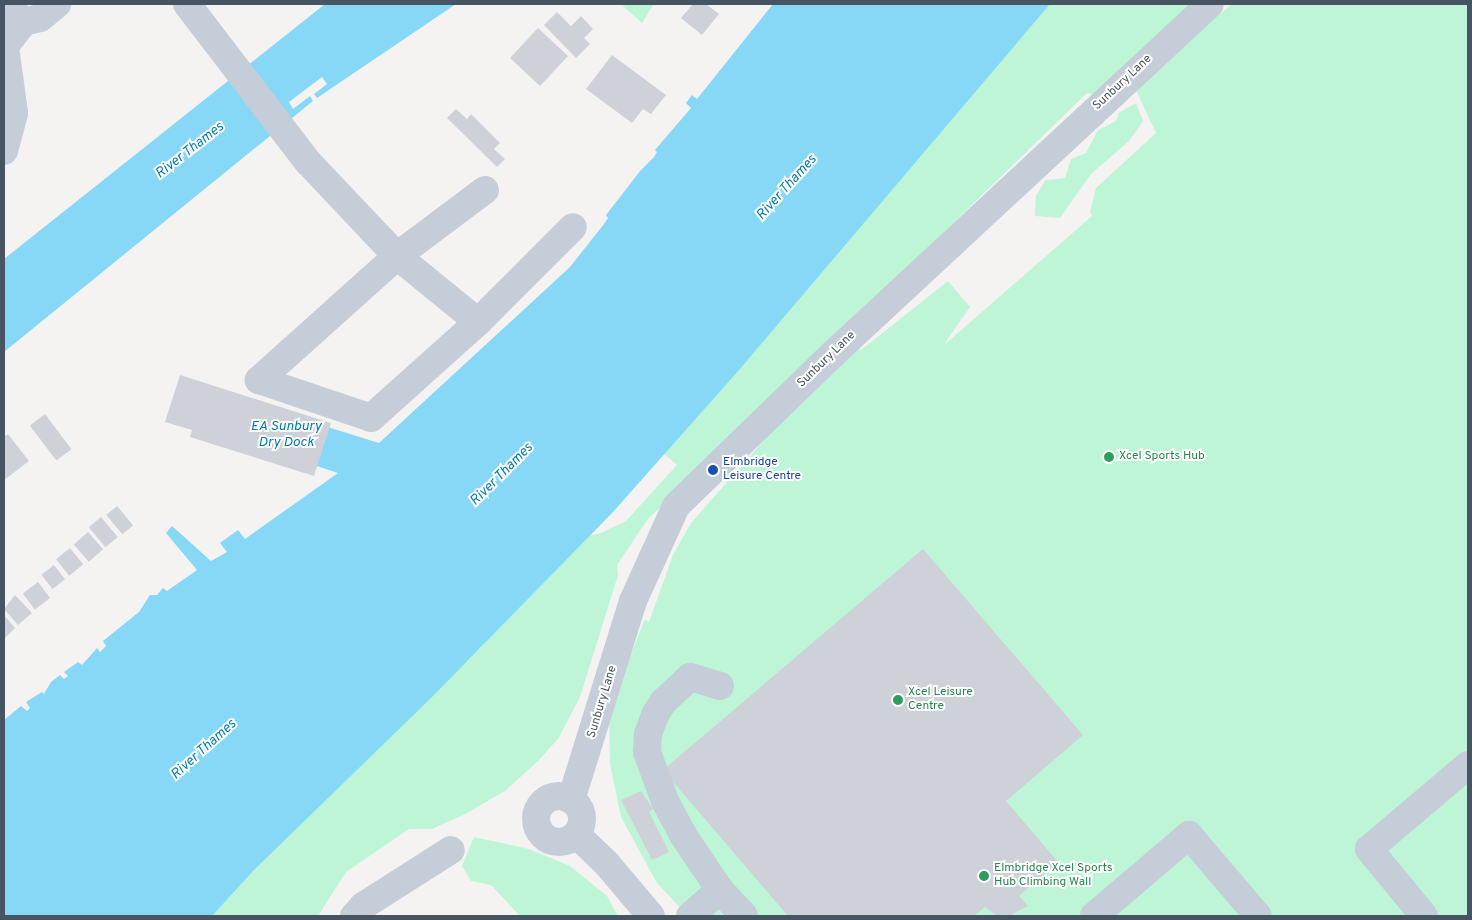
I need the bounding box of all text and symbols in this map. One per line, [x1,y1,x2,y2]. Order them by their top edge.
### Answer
street label: Sunbury Lane [1091,52,1155,114]
water label: River Thames [152,119,228,183]
water label: River Thames [753,152,821,224]
street label: Sunbury Lane [795,329,859,391]
water label: EA Sunbury Dry Dock [250,419,322,452]
water label: River Thames [467,440,537,510]
place label: Xcel Sports Hub [1119,450,1205,464]
marker: Xcel Sports Hub [1103,451,1115,463]
place label: Elmbridge Leisure Centre [723,456,801,484]
marker: Elmbridge Leisure Centre [707,464,719,476]
street label: Sunbury Lane [585,664,621,740]
place label: Xcel Leisure Centre [908,686,973,714]
marker: Xcel Leisure Centre [892,694,904,706]
water label: River Thames [168,716,240,784]
place label: Elmbridge Xcel Sports Hub Climbing Wall [994,862,1113,890]
marker: Elmbridge Xcel Sports Hub Climbing Wall [978,870,990,882]

